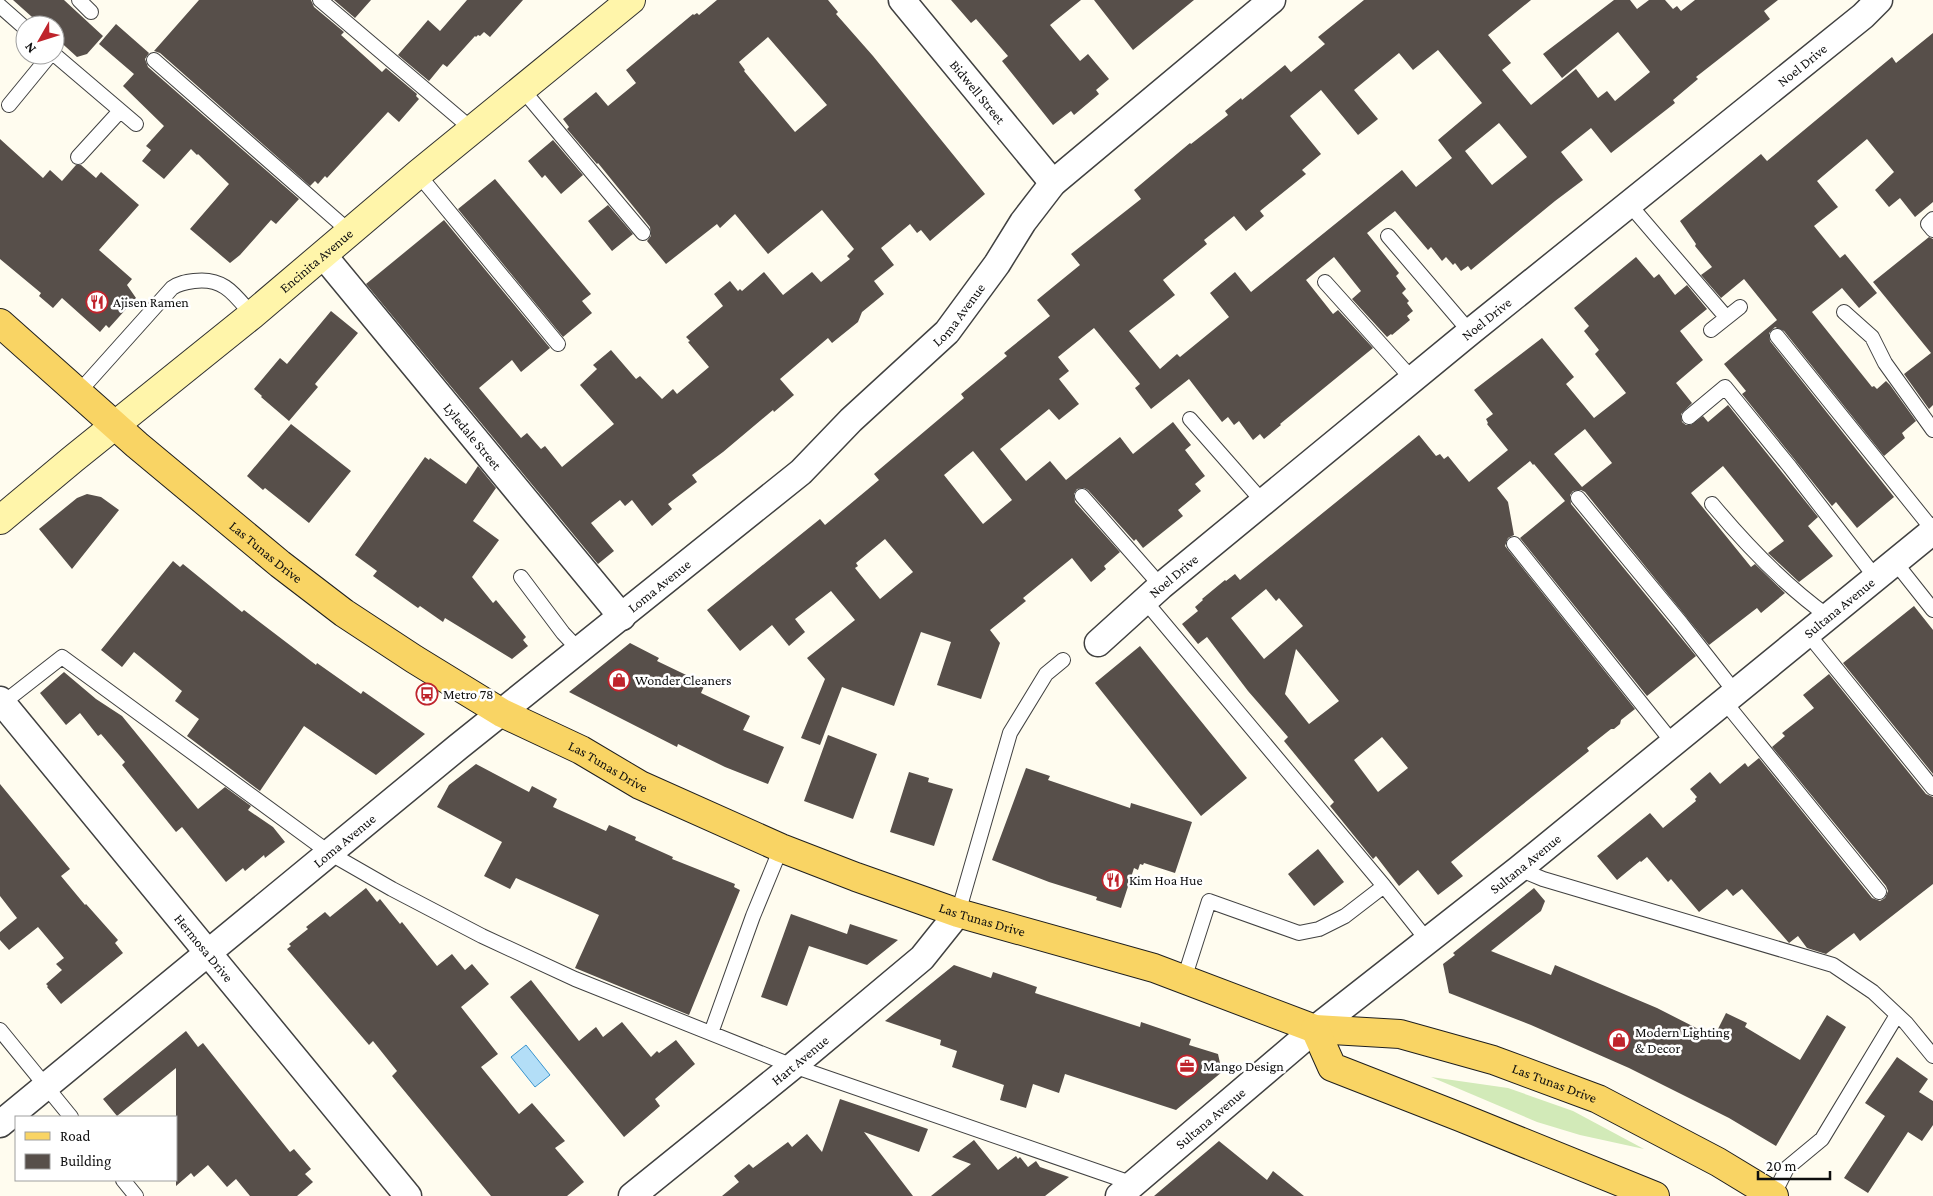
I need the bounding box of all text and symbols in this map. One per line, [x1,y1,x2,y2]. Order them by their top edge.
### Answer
north arrow [15,15,65,65]
text: N [20,39,39,57]
street label: Noel Drive [1774,40,1830,90]
street label: Bidwell Street [947,57,1009,127]
street label: Encinita Avenue [276,225,356,296]
street label: Loma Avenue [929,280,988,349]
restaurant icon: Ajisen Ramen [85,290,109,314]
place label: Ajisen Ramen [113,294,189,311]
street label: Noel Drive [1458,294,1514,344]
street label: Lyledale Street [440,399,505,473]
street label: Las Tunas Drive [226,517,306,586]
street label: Noel Drive [1146,551,1201,601]
street label: Loma Avenue [625,556,694,616]
street label: Sultana Avenue [1800,574,1878,641]
shop icon: Wonder Cleaners [607,668,631,692]
place label: Wonder Cleaners [635,672,731,688]
bus stop icon: Metro 78 [415,682,439,706]
place label: Metro 78 [443,686,494,702]
street label: Las Tunas Drive [566,737,650,795]
street label: Loma Avenue [310,810,379,871]
street label: Sultana Avenue [1486,830,1564,897]
restaurant icon: Kim Hoa Hue [1101,868,1125,892]
place label: Kim Hoa Hue [1129,872,1203,888]
street label: Las Tunas Drive [937,899,1027,940]
street label: Hermosa Drive [171,911,237,985]
place label: Modern Lighting & Decor [1635,1024,1730,1056]
shop icon: Modern Lighting & Decor [1607,1028,1631,1052]
street label: Hart Avenue [768,1032,832,1088]
office icon: Mango Design [1175,1054,1199,1078]
place label: Mango Design [1203,1058,1284,1074]
street label: Las Tunas Drive [1510,1060,1599,1106]
street label: Sultana Avenue [1172,1084,1249,1152]
legend [15,1116,178,1181]
text: Road [60,1128,91,1144]
scale bar [1758,1148,1830,1180]
text: Building [60,1153,111,1170]
text: 20 m [1766,1158,1797,1174]

